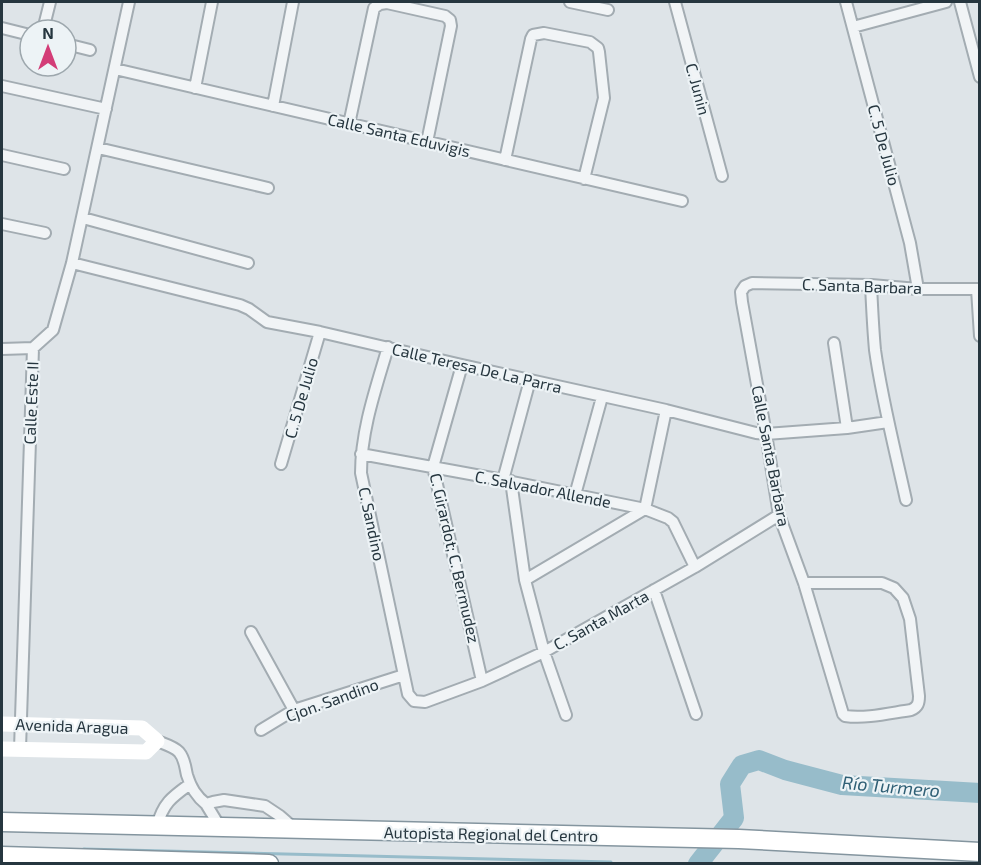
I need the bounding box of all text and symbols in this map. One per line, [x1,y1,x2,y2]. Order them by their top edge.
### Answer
north arrow [18,18,78,78]
text: N [42,23,54,42]
street label: C. Junin [682,61,715,117]
street label: C. 5 De Julio [865,102,904,188]
street label: Calle Santa Eduvigis [326,109,472,160]
street label: C. Santa Barbara [802,274,922,297]
street label: Calle Teresa De La Parra [390,339,564,396]
street label: C. 5 De Julio [280,355,321,441]
street label: Calle Este II [20,361,41,445]
street label: Calle Santa Barbara [748,384,794,528]
street label: C. Salvador Allende [473,466,613,511]
street label: C. Girardot; C. Bermudez [427,471,484,645]
street label: C. Sandino [355,485,390,563]
street label: C. Santa Marta [550,586,652,654]
street label: Cjon. Sandino [283,674,381,726]
street label: Avenida Aragua [15,714,129,737]
water label: Río Turmero [841,771,941,801]
street label: Autopista Regional del Centro [384,822,598,845]

